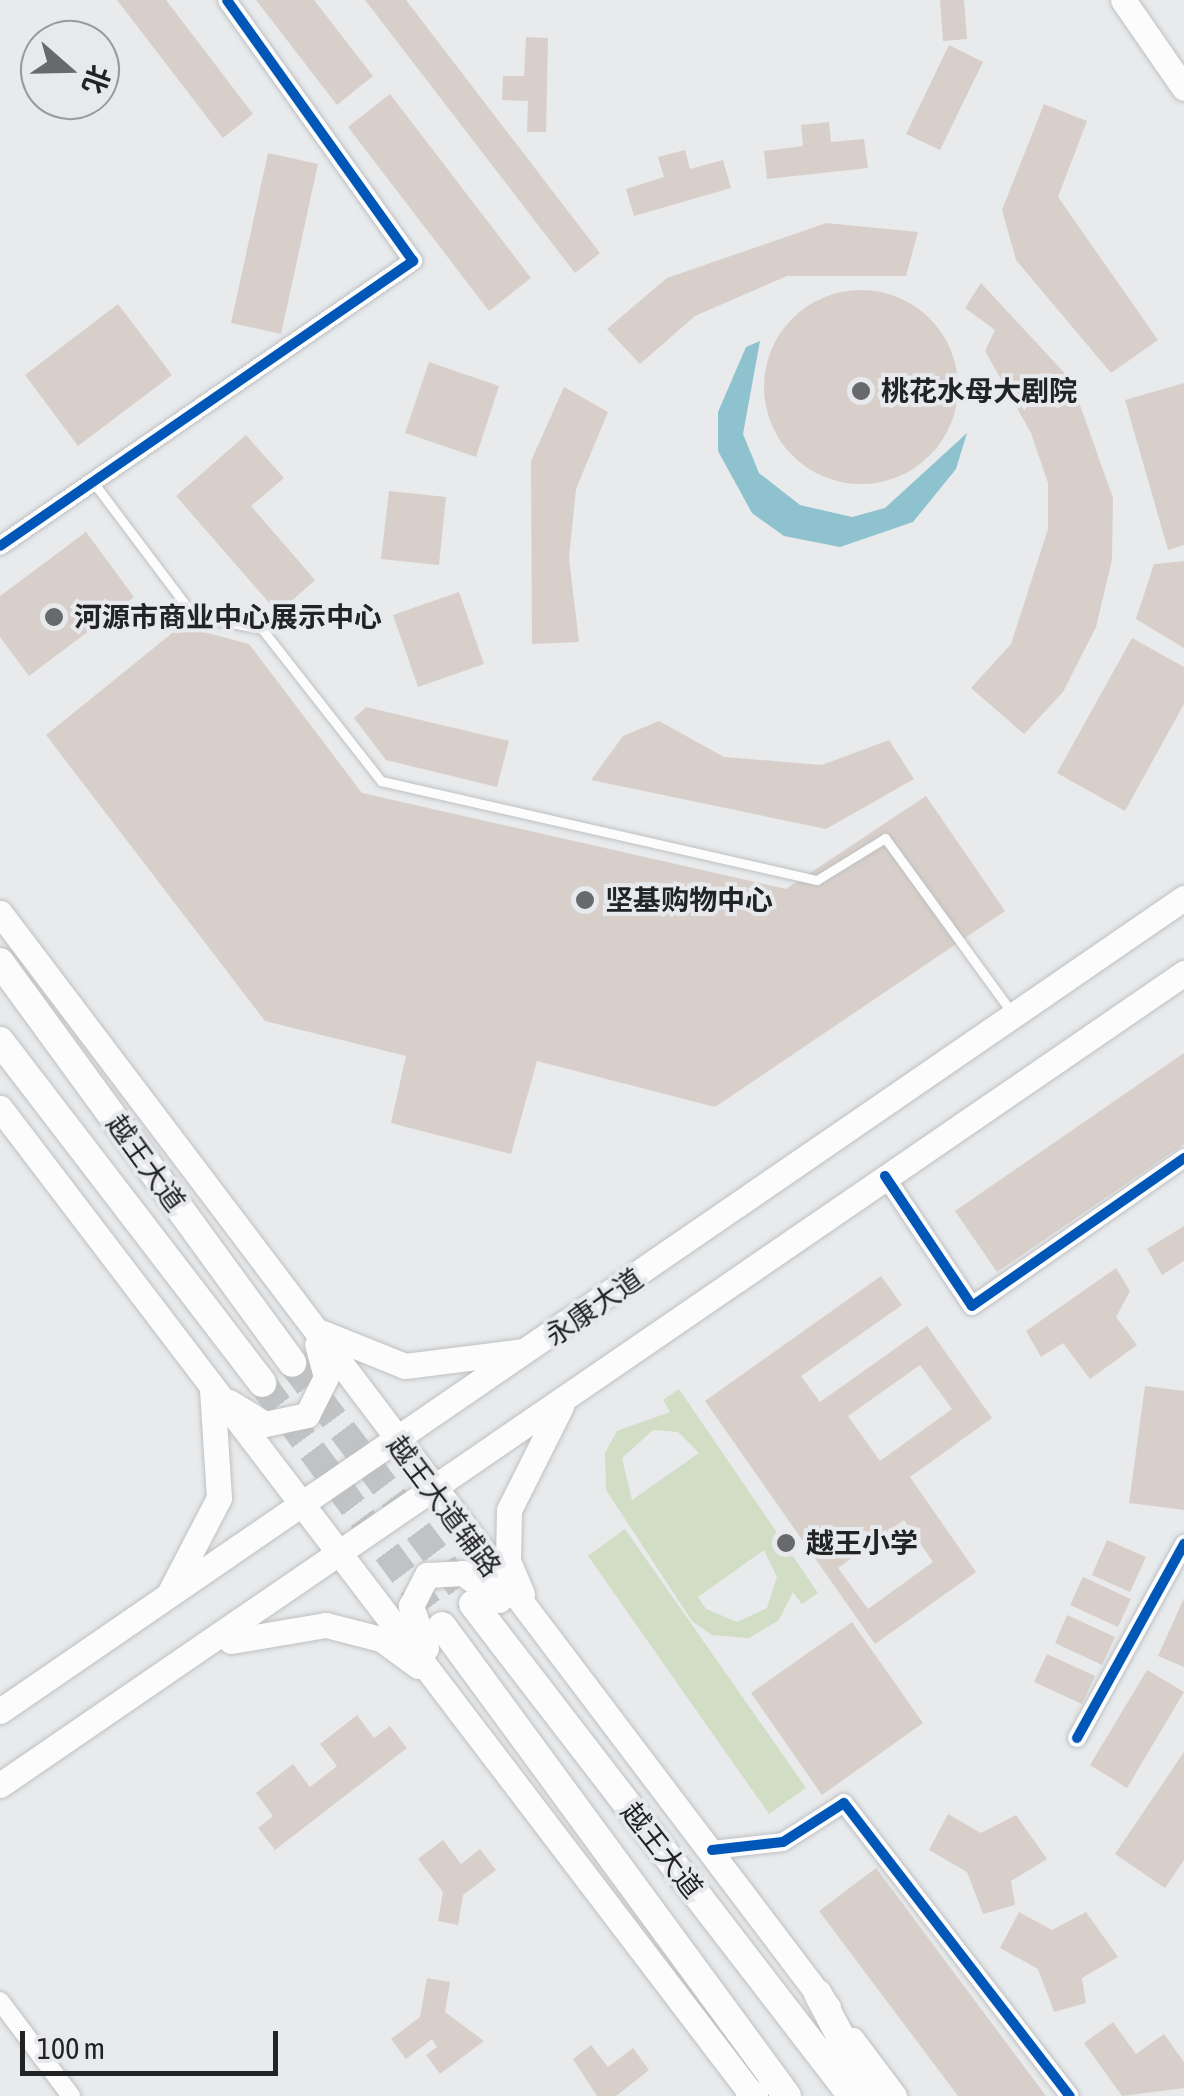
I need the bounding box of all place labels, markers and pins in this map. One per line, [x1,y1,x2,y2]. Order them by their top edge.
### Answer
place label: 桃花水母大剧院 [881,374,1077,408]
marker: 桃花水母大剧院 [850,380,872,402]
place label: 河源市商业中心展示中心 [74,600,382,634]
marker: 河源市商业中心展示中心 [43,606,65,628]
place label: 坚基购物中心 [605,883,773,917]
marker: 坚基购物中心 [574,889,596,911]
place label: 越王小学 [806,1526,918,1560]
marker: 越王小学 [775,1532,797,1554]

